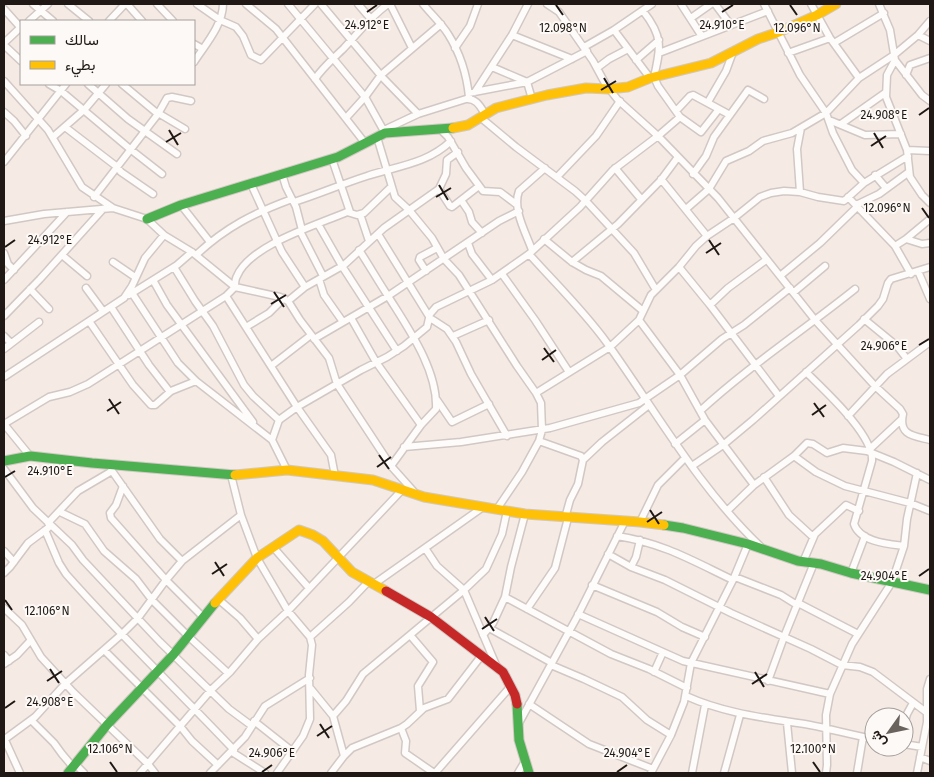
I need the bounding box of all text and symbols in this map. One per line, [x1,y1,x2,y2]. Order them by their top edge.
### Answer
text: 24.912°E [345,18,389,32]
text: 24.910°E [699,18,745,32]
legend [20,20,195,85]
text: 12.098°N [539,21,587,35]
text: 12.096°N [773,21,821,35]
text: سالك [65,31,99,49]
text: بطيء [65,56,95,78]
text: 24.908°E [861,108,907,122]
text: 12.096°N [863,201,911,215]
text: 24.912°E [28,233,72,247]
text: 24.906°E [861,339,907,353]
text: 24.910°E [27,464,73,478]
text: 24.904°E [861,569,907,583]
text: 12.106°N [24,604,70,618]
text: 24.908°E [27,695,73,709]
north arrow [864,707,914,757]
text: ش [867,727,890,750]
text: 12.106°N [87,742,133,756]
text: 12.100°N [790,742,836,756]
text: 24.906°E [249,746,295,760]
text: 24.904°E [604,746,650,760]

